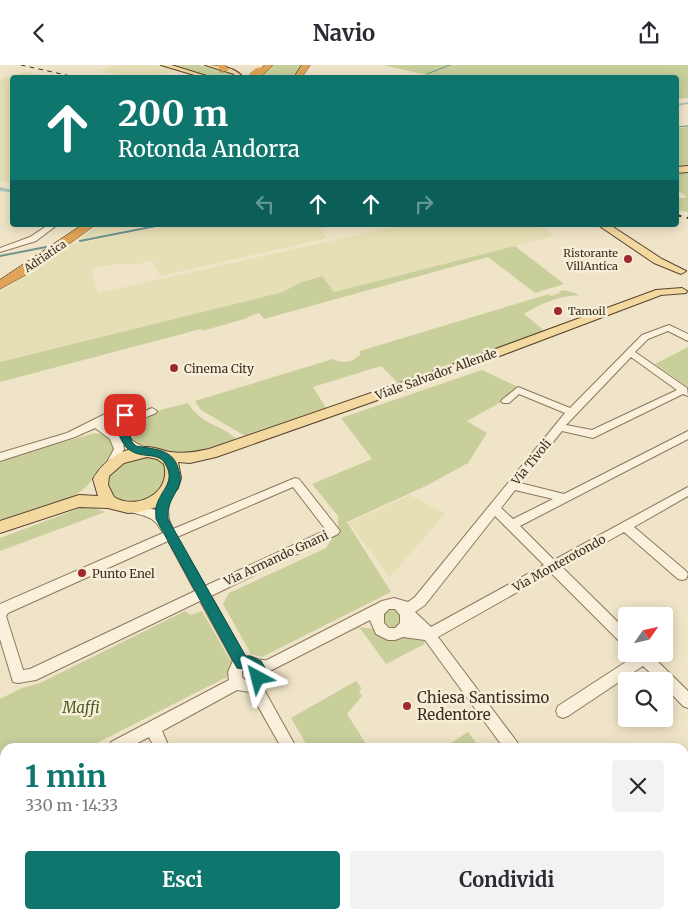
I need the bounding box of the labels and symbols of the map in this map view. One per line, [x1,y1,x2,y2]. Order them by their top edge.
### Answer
street label: Adriatica [20,237,69,276]
place label: Ristorante VillAntica [563,246,618,273]
marker: Ristorante VillAntica [622,253,634,265]
place label: Tamoil [568,304,606,318]
marker: Tamoil [552,305,564,317]
street label: Viale Salvador Allende [372,345,499,403]
place label: Cinema City [184,361,254,376]
marker: Cinema City [168,362,180,374]
pin [104,394,146,436]
street label: Via Tivoli [507,436,554,489]
street label: Via Armando Gnani [221,527,331,589]
street label: Via Monterotondo [509,531,608,595]
place label: Punto Enel [92,566,155,581]
marker: Punto Enel [76,567,88,579]
north arrow [618,607,672,663]
position arrow [231,651,283,703]
place label: Chiesa Santissimo Redentore [417,688,550,724]
park label: Maffi [61,698,100,717]
marker: Chiesa Santissimo Redentore [401,700,413,712]

